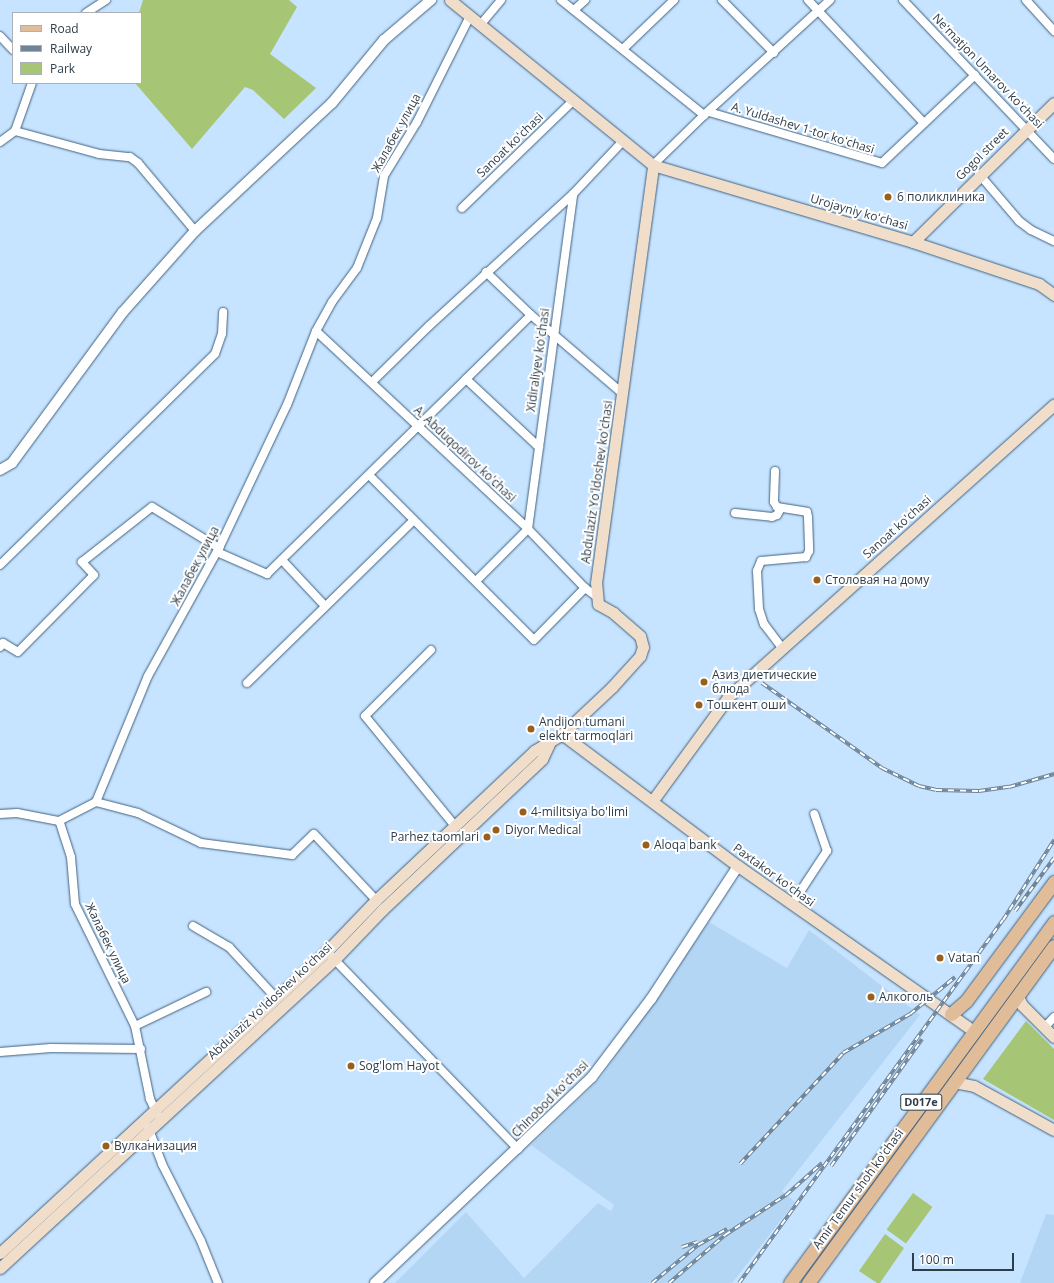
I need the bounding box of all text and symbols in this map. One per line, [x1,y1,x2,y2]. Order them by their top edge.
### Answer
street label: Neʻmatjon Umarov koʻchasi [929,11,1047,131]
legend [12,12,142,84]
text: Road [50,20,79,37]
text: Railway [50,40,92,57]
text: Park [50,60,75,77]
street label: Жалабек улица [368,91,424,175]
street label: A. Yuldashev 1-tor koʻchasi [730,99,876,157]
street label: Sanoat koʻchasi [474,110,546,180]
street label: Gogol street [953,125,1011,183]
place label: 6 поликлиника [897,190,985,204]
street label: Urоjayniy koʻchasi [809,191,909,233]
marker: 6 поликлиника [882,191,894,203]
street label: Xidiraliyev koʻchasi [524,307,552,413]
street label: Abdulaziz Yoʻldoshev koʻchasi [578,400,616,564]
street label: A. Abduqodirov koʻchasi [411,403,519,505]
street label: Sanoat ko'chasi [860,493,934,561]
street label: Жалабек улица [168,524,222,608]
place label: Столовая на дому [825,573,929,587]
marker: Столовая на дому [812,575,822,585]
place label: Азиз диетические блюда [712,668,817,696]
marker: Азиз диетические блюда [699,677,709,687]
place label: Тошкент оши [707,698,786,712]
marker: Тошкент оши [694,700,704,710]
place label: Andijon tumani elektr tarmoqlari [539,715,633,743]
marker: Andijon tumani elektr tarmoqlari [526,724,536,734]
place label: 4-militsiya bo'limi [531,805,628,819]
marker: 4-militsiya bo'limi [518,807,528,817]
place label: Diyor Medical [505,823,581,837]
marker: Diyor Medical [490,824,502,836]
place label: Parhez taomlari [390,830,479,844]
marker: Parhez taomlari [482,832,492,842]
place label: Aloqa bank [654,838,717,852]
marker: Aloqa bank [641,840,651,850]
street label: Paxtakor ko'chasi [730,841,818,909]
street label: Жалабек улица [82,900,134,986]
street label: Abdulaziz Yoʻldoshev koʻchasi [205,940,335,1062]
place label: Vatan [948,951,980,965]
marker: Vatan [935,953,945,963]
place label: Алкоголь [879,990,933,1004]
marker: Алкоголь [866,992,876,1002]
street label: Chinobod ko'chasi [509,1058,591,1140]
place label: Sog'lom Hayot [359,1059,439,1073]
marker: Sog'lom Hayot [346,1061,356,1071]
road number: D017e [900,1093,942,1111]
street label: Amir Temur shoh ko'chasi [810,1126,906,1252]
place label: Вулканизация [114,1139,197,1153]
marker: Вулканизация [101,1141,111,1151]
scale bar [914,1245,1016,1271]
text: 100 m [919,1251,954,1268]

